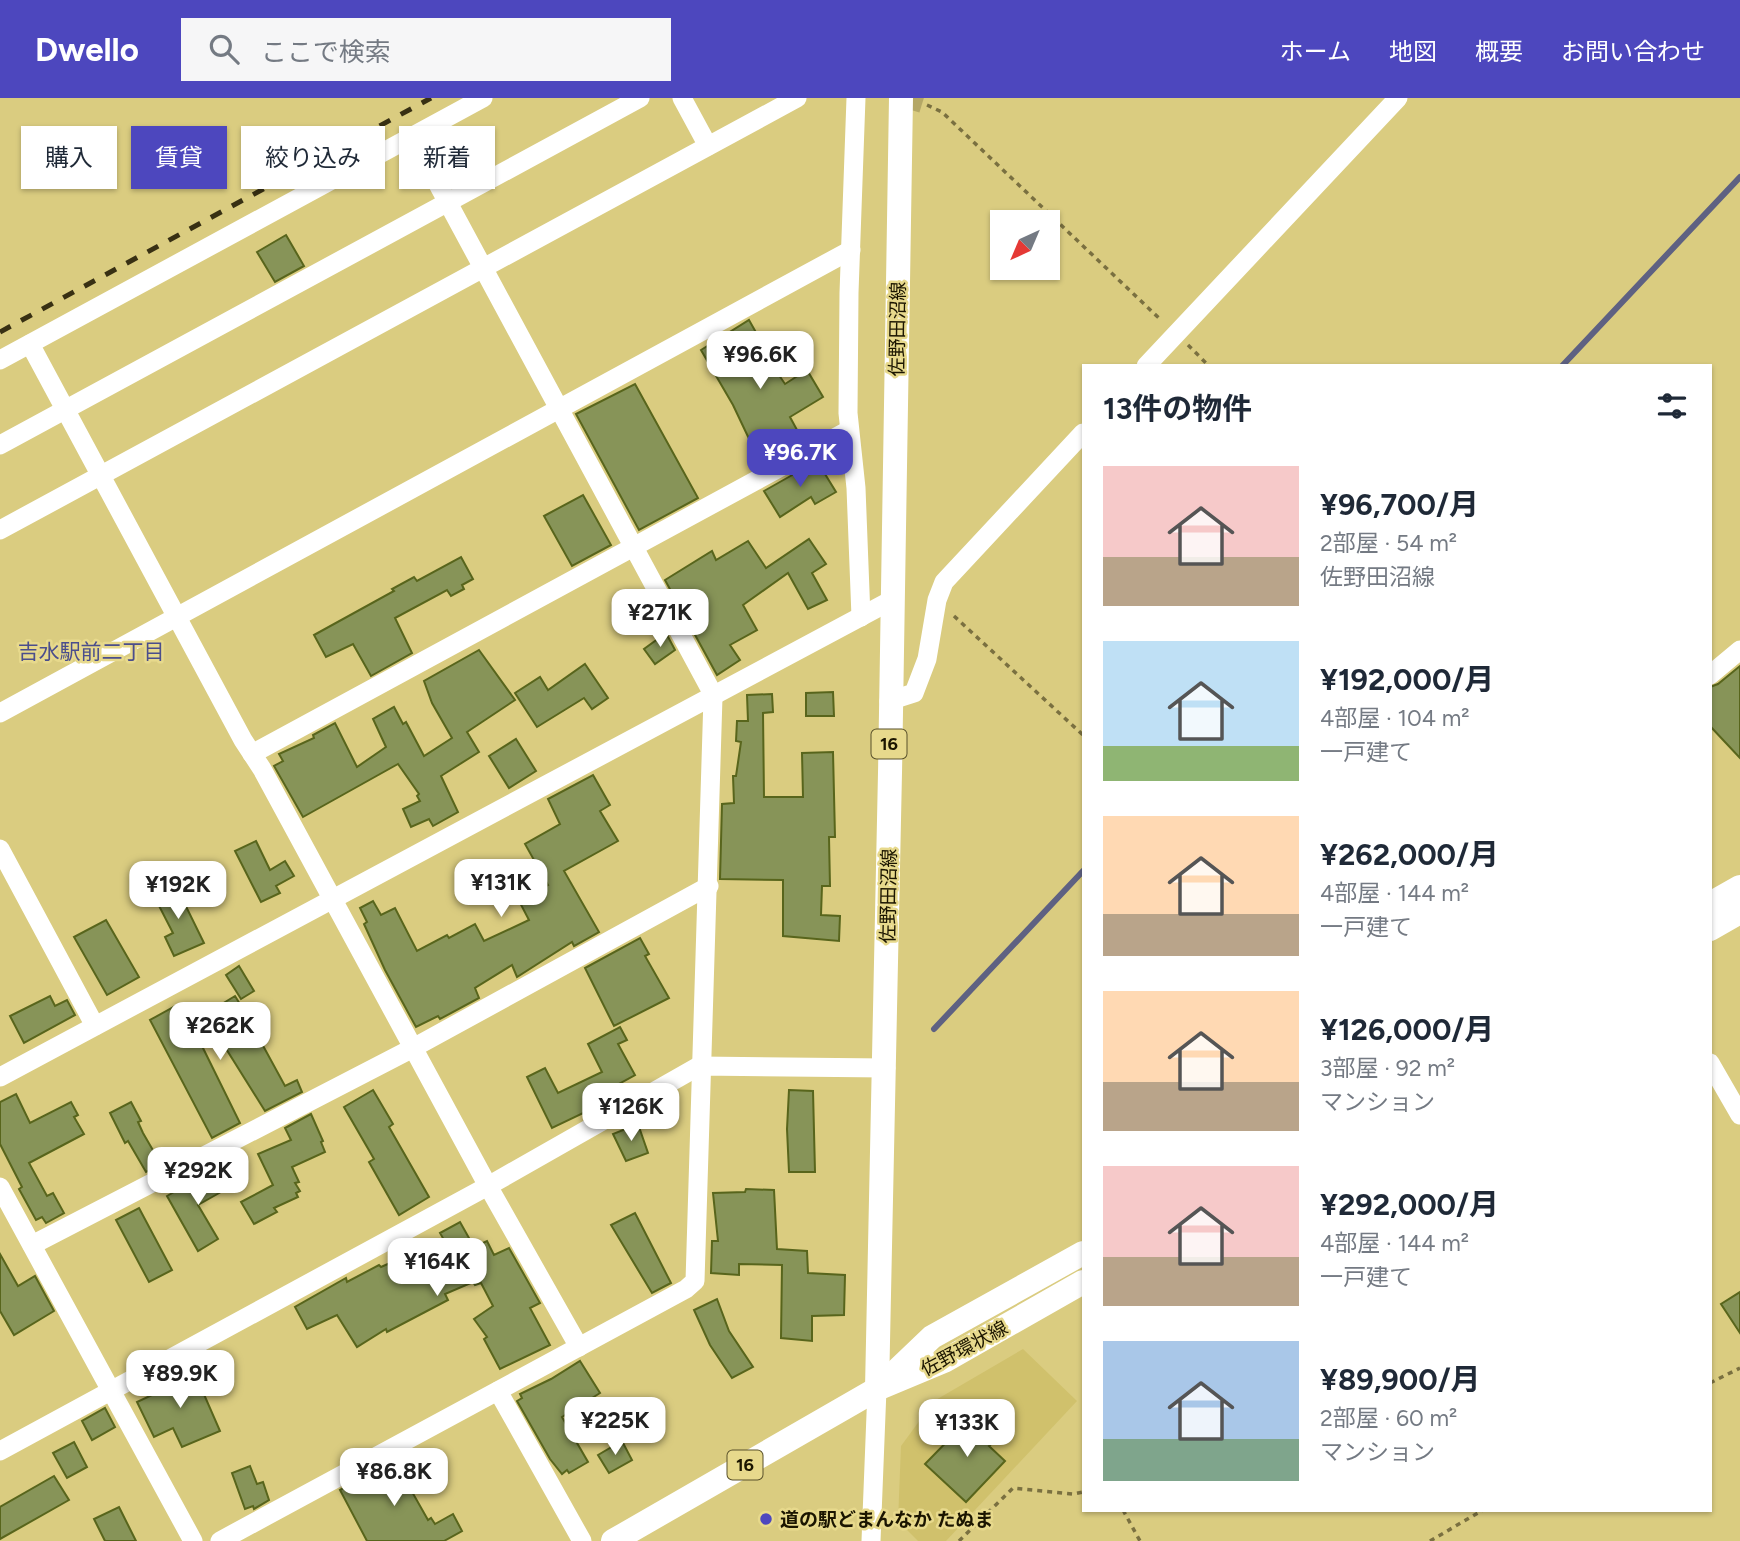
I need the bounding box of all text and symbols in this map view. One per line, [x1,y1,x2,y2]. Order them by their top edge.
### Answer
search box [181,18,671,81]
text: Dwello [35,30,139,69]
icon: search [205,30,243,68]
text: ここで検索 [261,36,391,68]
text: ホーム [1280,37,1351,66]
text: 地図 [1389,37,1437,66]
text: 概要 [1475,37,1523,66]
text: お問い合わせ [1561,37,1705,66]
chip: 購入 [21,126,117,189]
chip: 賃貸 [131,126,227,189]
chip: 絞り込み [241,126,385,189]
chip: 新着 [399,126,495,189]
north arrow [990,210,1060,280]
map controls [990,210,1060,280]
street label: 佐野田沼線 [885,281,910,377]
pin: ¥96.6K [703,331,817,391]
text: ¥96.6K [723,340,797,368]
icon: filters [1653,387,1691,425]
text: 13件の物件 [1103,390,1252,427]
pin: ¥96.7K [743,430,857,489]
text: ¥96.7K [763,438,837,466]
text: ¥96,700/月 [1320,486,1479,523]
icon: home [1159,494,1243,578]
text: 2部屋 · 54 m² [1320,529,1457,557]
text: 佐野田沼線 [1320,563,1435,591]
pin: ¥271K [611,589,709,649]
text: ¥271K [628,598,692,626]
district label: 吉水駅前二丁目 [18,639,165,664]
text: ¥192,000/月 [1320,661,1494,698]
icon: home [1159,669,1243,753]
text: 4部屋 · 104 m² [1320,704,1470,732]
road number: 16 [872,730,906,758]
text: 一戸建て [1320,738,1412,766]
text: ¥262,000/月 [1320,836,1499,873]
icon: home [1159,844,1243,928]
street label: 佐野田沼線 [876,848,901,944]
pin: ¥131K [452,860,550,919]
pin: ¥192K [129,862,227,921]
text: ¥131K [470,868,532,896]
text: ¥192K [145,870,211,898]
text: 4部屋 · 144 m² [1320,879,1469,907]
text: 一戸建て [1320,913,1412,941]
pin: ¥262K [171,1002,269,1062]
text: ¥262K [185,1011,255,1039]
text: ¥126,000/月 [1320,1011,1494,1048]
icon: home [1159,1019,1243,1103]
text: 3部屋 · 92 m² [1320,1054,1455,1082]
pin: ¥126K [582,1084,680,1143]
text: マンション [1320,1088,1435,1116]
text: ¥126K [598,1092,664,1120]
pin: ¥292K [149,1148,247,1207]
text: ¥292K [163,1156,233,1184]
text: ¥292,000/月 [1320,1186,1499,1223]
icon: home [1159,1194,1243,1278]
text: 4部屋 · 144 m² [1320,1229,1469,1257]
pin: ¥164K [388,1238,486,1298]
text: ¥164K [404,1247,470,1275]
text: 一戸建て [1320,1263,1412,1291]
street label: 佐野環状線 [917,1316,1012,1381]
pin: ¥89.9K [123,1350,237,1410]
text: ¥89.9K [142,1359,218,1387]
text: ¥89,900/月 [1320,1361,1481,1398]
icon: home [1159,1369,1243,1453]
pin: ¥225K [566,1398,664,1457]
pin: ¥133K [918,1400,1016,1459]
text: 2部屋 · 60 m² [1320,1404,1457,1432]
text: ¥225K [580,1406,650,1434]
text: ¥133K [935,1408,999,1436]
text: マンション [1320,1438,1435,1466]
pin: ¥86.8K [337,1448,451,1508]
road number: 16 [728,1450,762,1480]
text: ¥86.8K [356,1457,432,1485]
place label: 道の駅どまんなか たぬま [780,1508,994,1531]
marker: 道の駅どまんなか たぬま [758,1511,774,1527]

